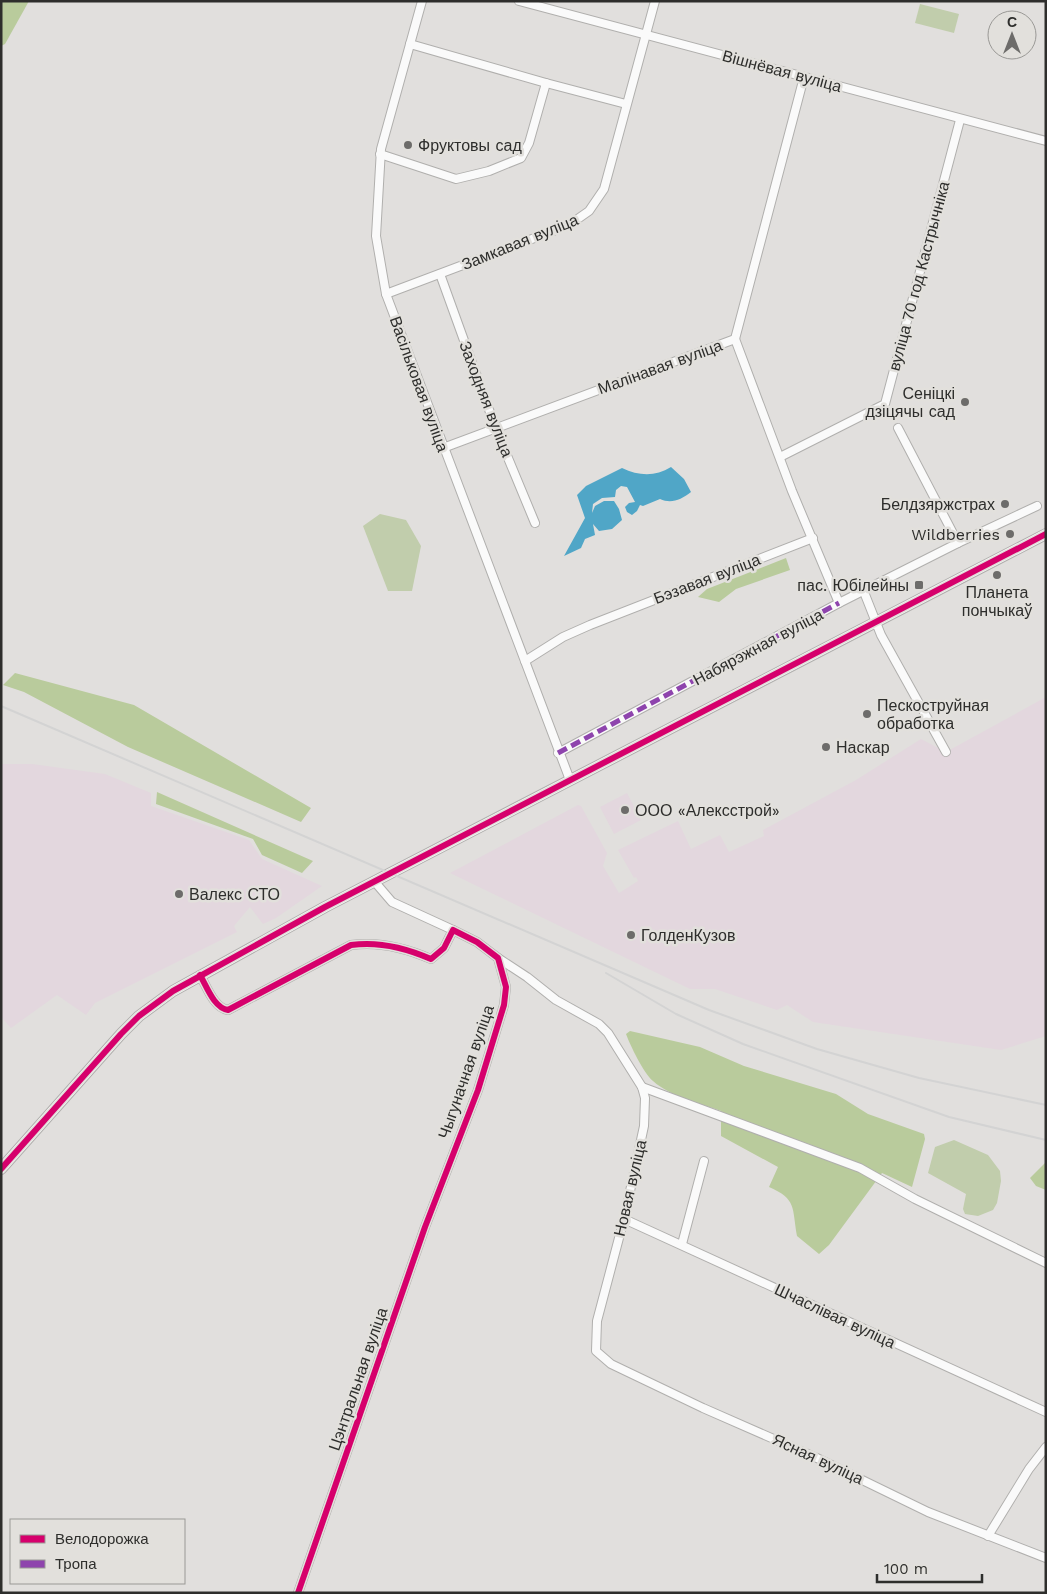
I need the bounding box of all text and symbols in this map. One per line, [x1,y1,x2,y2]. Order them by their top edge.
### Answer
north arrow [987,10,1037,60]
text: С [1007,14,1017,30]
street label: Вішнёвая вуліца [720,46,844,96]
place label: Фруктовы сад [418,136,522,155]
marker: Фруктовы сад [402,139,414,151]
street label: вуліца 70 год Кастрычніка [885,179,953,373]
street label: Замкавая вуліца [459,210,581,274]
street label: Васільковая вуліца [386,314,452,455]
street label: Малінавая вуліца [595,336,725,398]
street label: Заходняя вуліца [455,338,517,460]
place label: Сеніцкі дзіцячы сад [865,384,956,421]
marker: Сеніцкі дзіцячы сад [959,396,971,408]
place label: Белдзяржстрах [881,495,995,514]
marker: Белдзяржстрах [999,498,1011,510]
place label: Wildberries [911,525,1000,544]
marker: Wildberries [1004,528,1016,540]
street label: Бэзавая вуліца [651,550,763,608]
marker: Планета пончыкаў [991,569,1003,581]
place label: пас. Юбілейны [797,576,909,595]
marker: пас. Юбілейны [913,579,925,591]
place label: Планета пончыкаў [962,583,1032,620]
street label: Набярэжная вуліца [690,605,826,689]
place label: Пескоструйная обработка [877,696,989,733]
marker: Пескоструйная обработка [861,708,873,720]
place label: Наскар [836,738,890,757]
marker: Наскар [820,741,832,753]
place label: ООО «Алексстрой» [635,801,780,820]
marker: ООО «Алексстрой» [619,804,631,816]
place label: Валекс СТО [189,885,280,904]
marker: Валекс СТО [173,888,185,900]
place label: ГолденКузов [641,926,735,945]
marker: ГолденКузов [625,929,637,941]
street label: Чыгуначная вуліца [434,1002,498,1141]
street label: Новая вуліца [610,1138,650,1238]
street label: Шчаслівая вуліца [772,1280,898,1352]
street label: Цэнтральная вуліца [325,1305,391,1453]
street label: Ясная вуліца [769,1430,867,1488]
legend [10,1519,185,1584]
text: Велодорожка [55,1530,149,1548]
scale bar [877,1552,982,1584]
text: Тропа [55,1555,97,1573]
text: 100 m [884,1560,928,1578]

